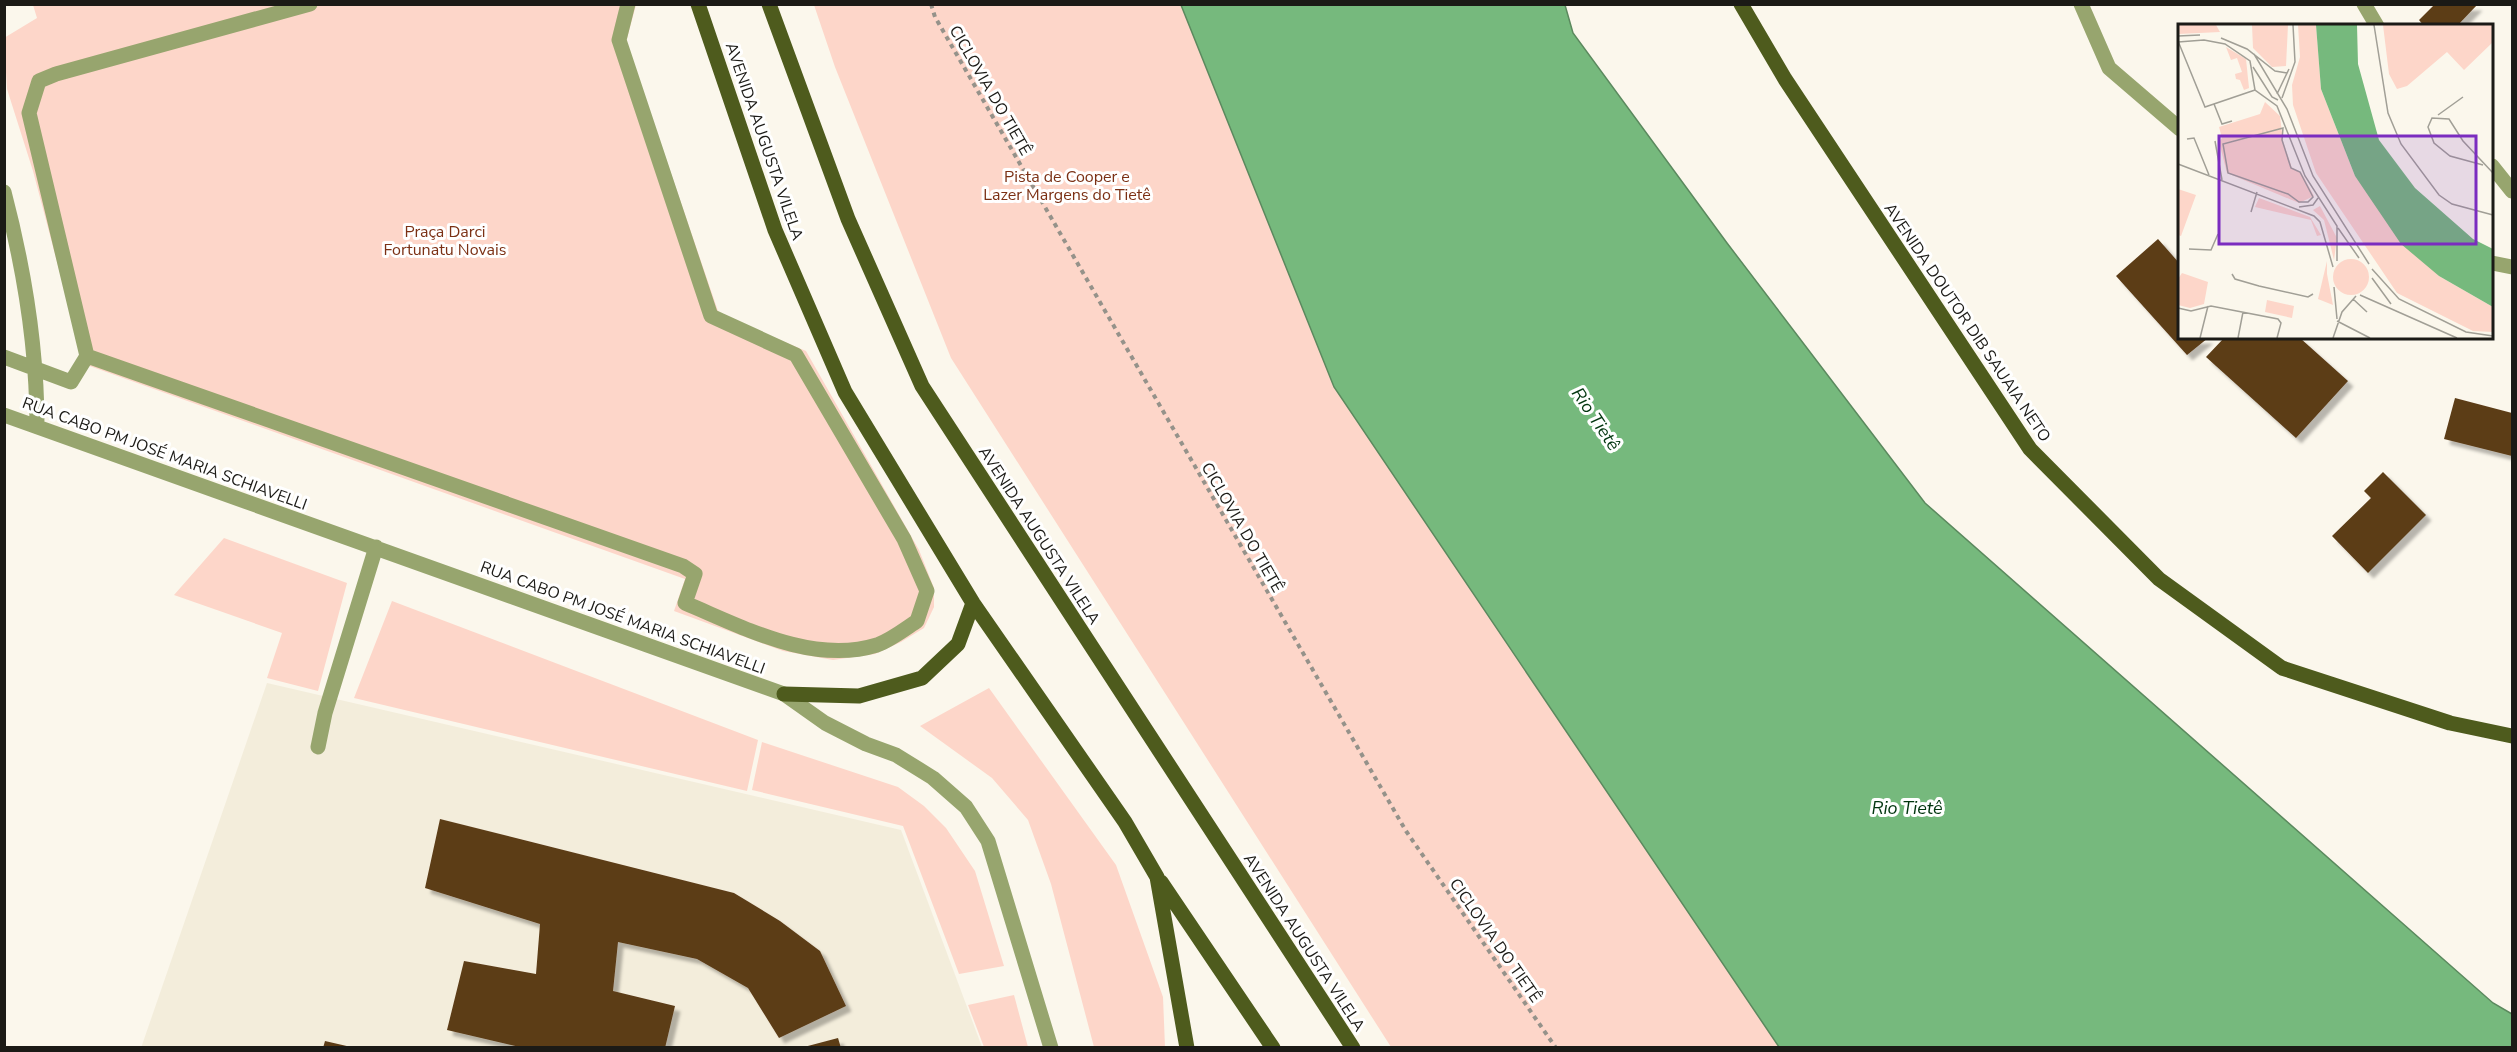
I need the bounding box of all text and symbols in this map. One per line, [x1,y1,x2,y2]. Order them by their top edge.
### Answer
street label: CICLOVIA DO TIETÊ [944,21,1036,160]
inset map [2178,24,2493,339]
street label: AVENIDA AUGUSTA VILELA [720,39,808,244]
park label: Pista de Cooper e Lazer Margens do Tietê [983,166,1151,206]
street label: AVENIDA DOUTOR DIB SAUAIA NETO [1879,199,2056,446]
park label: Praça Darci Fortunatu Novais [384,221,506,261]
water label: Rio Tietê [1566,383,1626,456]
street label: RUA CABO PM JOSÉ MARIA SCHIAVELLI [19,392,310,516]
street label: AVENIDA AUGUSTA VILELA [973,442,1105,629]
street label: CICLOVIA DO TIETÊ [1196,458,1288,597]
street label: RUA CABO PM JOSÉ MARIA SCHIAVELLI [477,556,768,680]
water label: Rio Tietê [1871,796,1943,820]
street label: AVENIDA AUGUSTA VILELA [1238,849,1370,1036]
street label: CICLOVIA DO TIETÊ [1444,874,1546,1007]

